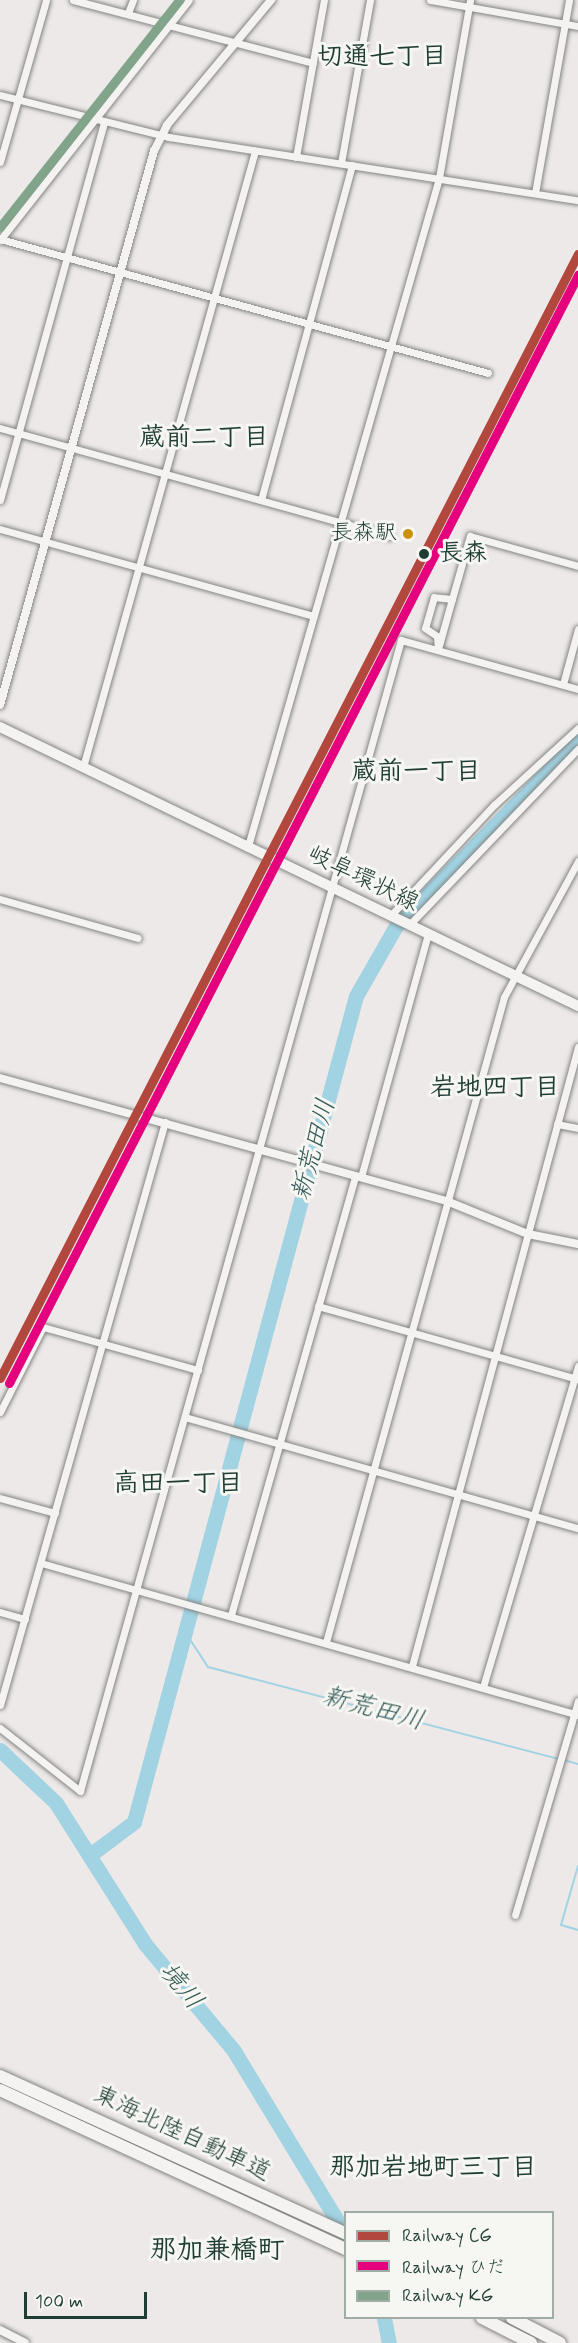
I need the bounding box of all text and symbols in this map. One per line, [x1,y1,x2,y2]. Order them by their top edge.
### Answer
district label: 切通七丁目 [317,42,447,74]
district label: 蔵前二丁目 [139,423,269,455]
place label: 長森駅 [331,521,397,547]
marker: 長森駅 [402,528,414,540]
place label: 長森 [439,540,487,568]
marker: 長森 [414,544,434,564]
district label: 蔵前一丁目 [351,757,481,789]
street label: 岐阜環状線 [303,840,423,918]
district label: 岩地四丁目 [430,1073,560,1105]
water label: 新荒田川 [286,1096,344,1204]
district label: 高田一丁目 [113,1469,243,1501]
water label: 新荒田川 [319,1681,427,1739]
water label: 境川 [151,1957,209,2017]
street label: 東海北陸自動車道 [89,2080,275,2188]
district label: 那加岩地町三丁目 [329,2153,537,2185]
legend [344,2211,554,2319]
text: Railway CG [402,2224,492,2248]
district label: 那加兼橋町 [150,2235,284,2267]
text: Railway ひだ [402,2256,505,2280]
scale bar [27,2280,150,2318]
text: Railway KG [402,2284,493,2308]
text: 100 m [35,2290,83,2314]

